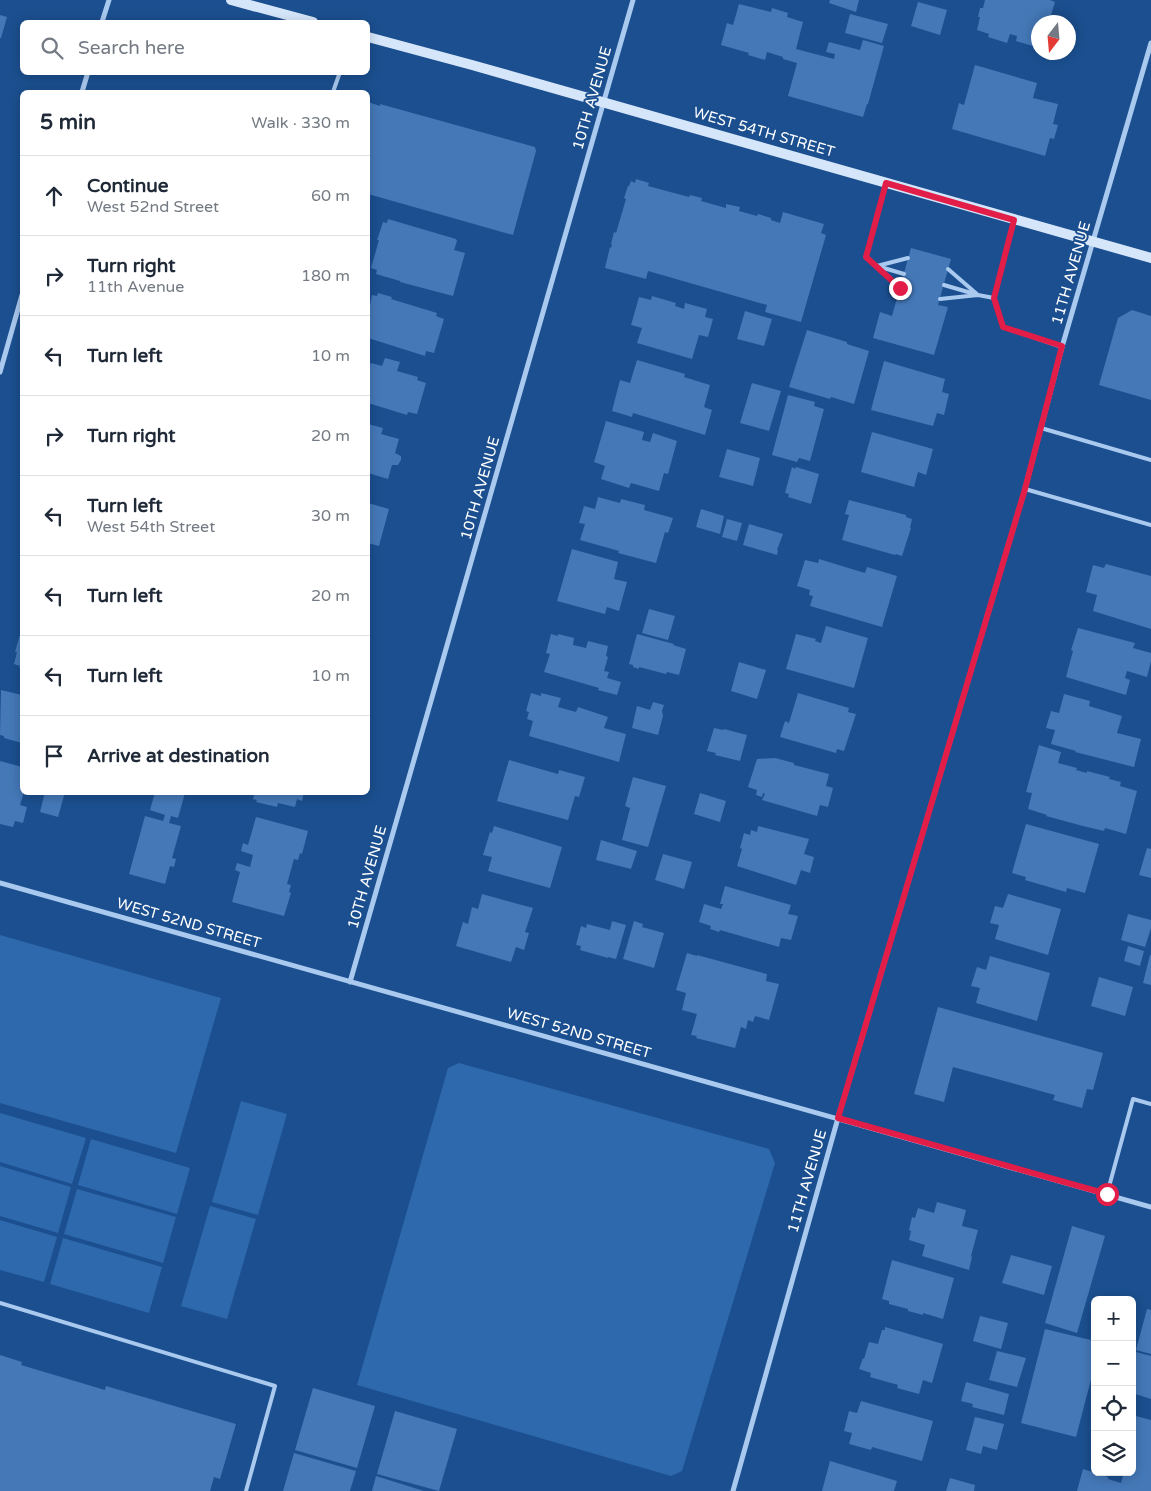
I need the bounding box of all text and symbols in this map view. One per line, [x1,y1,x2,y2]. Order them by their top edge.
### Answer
north arrow [1031,15,1076,60]
search box [20,20,370,75]
icon: search [38,34,66,62]
text: Search here [78,37,185,59]
street label: 10TH AVENUE [569,44,615,152]
street label: WEST 54TH STREET [691,103,837,161]
text: 5 min [40,110,96,135]
text: Walk · 330 m [251,113,350,133]
text: Continue [87,175,169,197]
icon: ahead [40,182,68,210]
text: 60 m [311,186,350,206]
text: West 52nd Street [87,197,219,217]
street label: 11TH AVENUE [1048,219,1094,327]
text: Turn right [87,255,175,277]
icon: right [40,262,68,290]
text: 180 m [301,266,350,286]
text: 11th Avenue [87,277,184,297]
route end [889,277,912,300]
icon: left [40,342,68,370]
text: Turn left [87,345,163,367]
text: 10 m [311,346,350,366]
icon: right [40,422,68,450]
text: Turn right [87,425,175,447]
text: 20 m [311,426,350,446]
street label: 10TH AVENUE [457,434,503,542]
text: Turn left [87,495,163,517]
icon: left [40,502,68,530]
text: 30 m [311,506,350,526]
text: West 54th Street [87,517,215,537]
icon: left [40,582,68,610]
text: Turn left [87,585,163,607]
text: 20 m [311,586,350,606]
icon: left [40,662,68,690]
text: Turn left [87,665,163,687]
text: 10 m [311,666,350,686]
icon: arrive [40,742,68,770]
text: Arrive at destination [87,745,270,767]
street label: 10TH AVENUE [344,823,390,931]
street label: WEST 52ND STREET [115,894,263,952]
street label: WEST 52ND STREET [505,1004,653,1062]
street label: 11TH AVENUE [784,1127,830,1235]
route start [1096,1183,1119,1206]
map controls [1091,1296,1136,1476]
button: + [1091,1296,1136,1341]
button: − [1091,1341,1136,1386]
button: locate [1091,1386,1136,1431]
button: layers [1091,1431,1136,1476]

